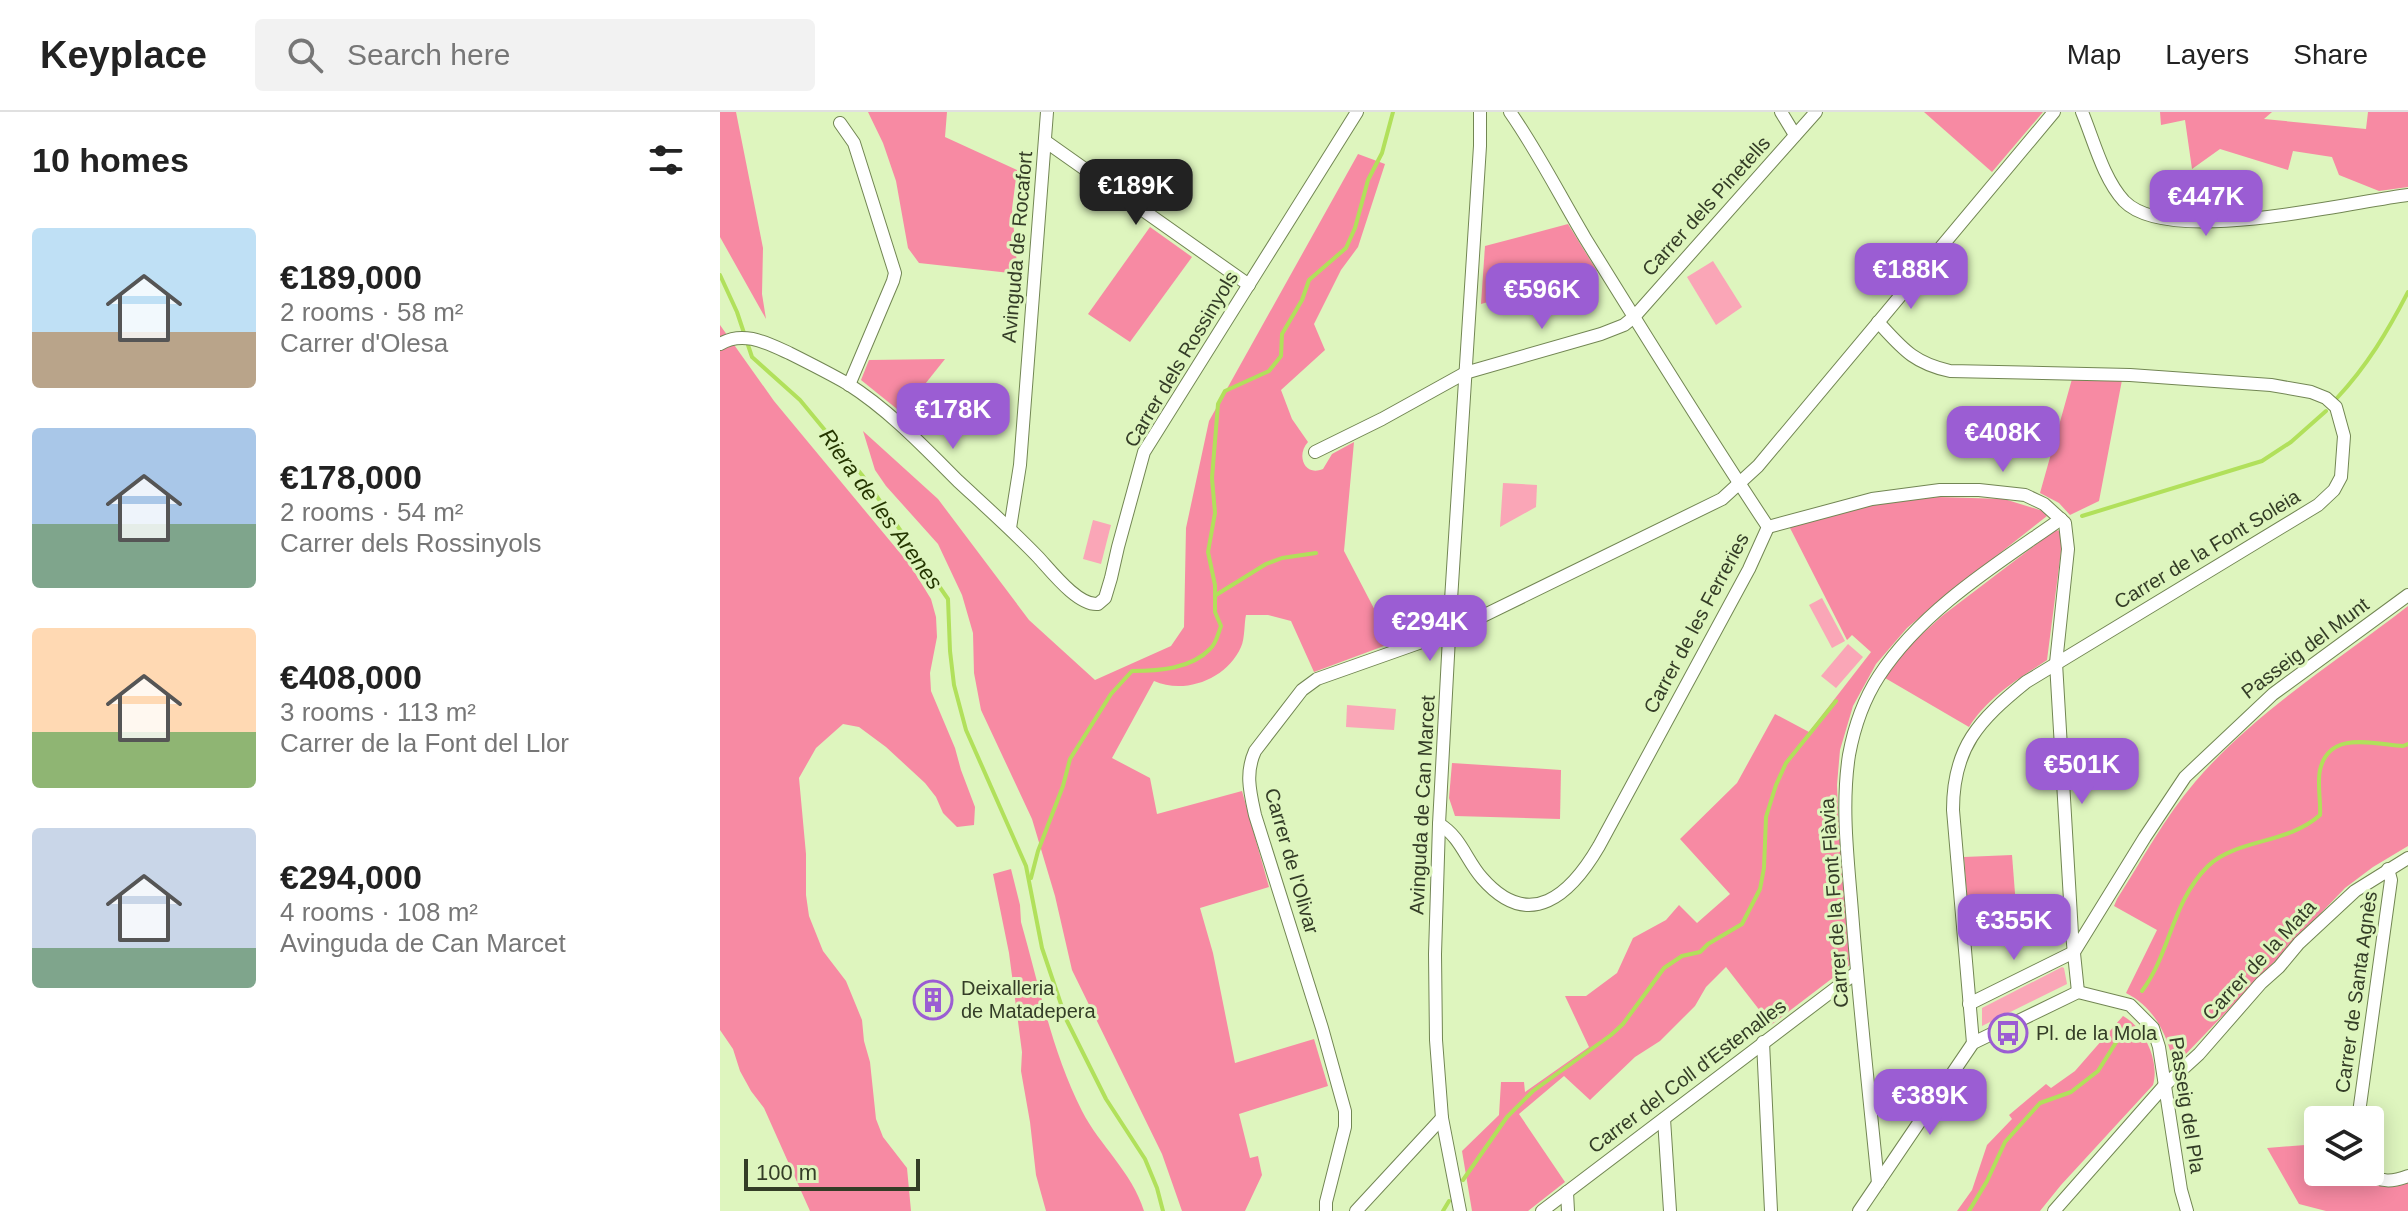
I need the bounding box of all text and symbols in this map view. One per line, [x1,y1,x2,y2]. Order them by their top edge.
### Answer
search box [255,19,815,91]
icon: search [283,33,327,77]
text: Keyplace [40,34,207,76]
text: Search here [347,38,510,71]
text: Map [2067,39,2121,70]
text: Layers [2165,39,2249,70]
text: Share [2293,39,2368,70]
street label: Carrer dels Pinetells [1638,132,1774,280]
icon: filters [644,138,688,182]
text: 10 homes [32,141,189,179]
street label: Avinguda de Rocafort [998,150,1036,344]
pin: €189K [1080,159,1192,227]
text: €189K [1098,170,1174,200]
pin: €447K [2150,170,2262,238]
text: €447K [2168,181,2244,211]
pin: €188K [1855,243,1967,311]
text: €188K [1873,254,1949,284]
text: €189,000 [280,258,422,296]
icon: home [96,260,192,356]
pin: €596K [1486,263,1598,331]
street label: Carrer dels Rossinyols [1120,267,1242,451]
text: €596K [1504,274,1580,304]
text: 2 rooms · 58 m² [280,297,464,327]
text: Carrer d'Olesa [280,328,448,358]
pin: €178K [897,383,1009,451]
text: €178K [915,394,991,424]
pin: €408K [1947,406,2059,474]
text: €408K [1965,417,2041,447]
water label: Riera de les Arenes [814,424,948,594]
text: €178,000 [280,458,422,496]
icon: home [96,460,192,556]
street label: Carrer de la Font Soleia [2110,484,2304,613]
text: 2 rooms · 54 m² [280,497,464,527]
text: Carrer dels Rossinyols [280,528,542,558]
street label: Carrer de les Ferreries [1639,529,1753,717]
street label: Passeig del Munt [2237,593,2373,703]
pin: €294K [1374,595,1486,663]
text: €294K [1392,606,1468,636]
text: €408,000 [280,658,422,696]
icon: home [96,660,192,756]
street label: Avinguda de Can Marcet [1405,694,1439,915]
text: 3 rooms · 113 m² [280,697,476,727]
text: Carrer de la Font del Llor [280,728,569,758]
pin: €501K [2026,738,2138,806]
text: €501K [2044,749,2120,779]
street label: Carrer de l'Olivar [1261,786,1323,937]
street label: Carrer de la Font Flàvia [1816,797,1852,1009]
text: €294,000 [280,858,422,896]
icon: home [96,860,192,956]
street label: Carrer de Santa Agnès [2331,890,2381,1094]
pin: €355K [1958,894,2070,962]
street label: Carrer de la Mata [2198,895,2321,1024]
text: 4 rooms · 108 m² [280,897,478,927]
text: €355K [1976,905,2052,935]
text: Avinguda de Can Marcet [280,928,566,958]
place label: Deixalleria de Matadepera [961,977,1096,1022]
building icon: Deixalleria de Matadepera [912,979,954,1021]
street label: Carrer del Coll d'Estenalles [1584,994,1790,1158]
bus stop icon: Pl. de la Mola [1987,1012,2029,1054]
place label: Pl. de la Mola [2036,1022,2158,1044]
street label: Passeig del Pla [2165,1035,2209,1176]
pin: €389K [1874,1069,1986,1137]
text: €389K [1892,1080,1968,1110]
map controls [2304,1106,2384,1186]
button: layers [2304,1106,2384,1186]
scale bar [744,1155,920,1191]
text: 100 m [756,1160,817,1185]

